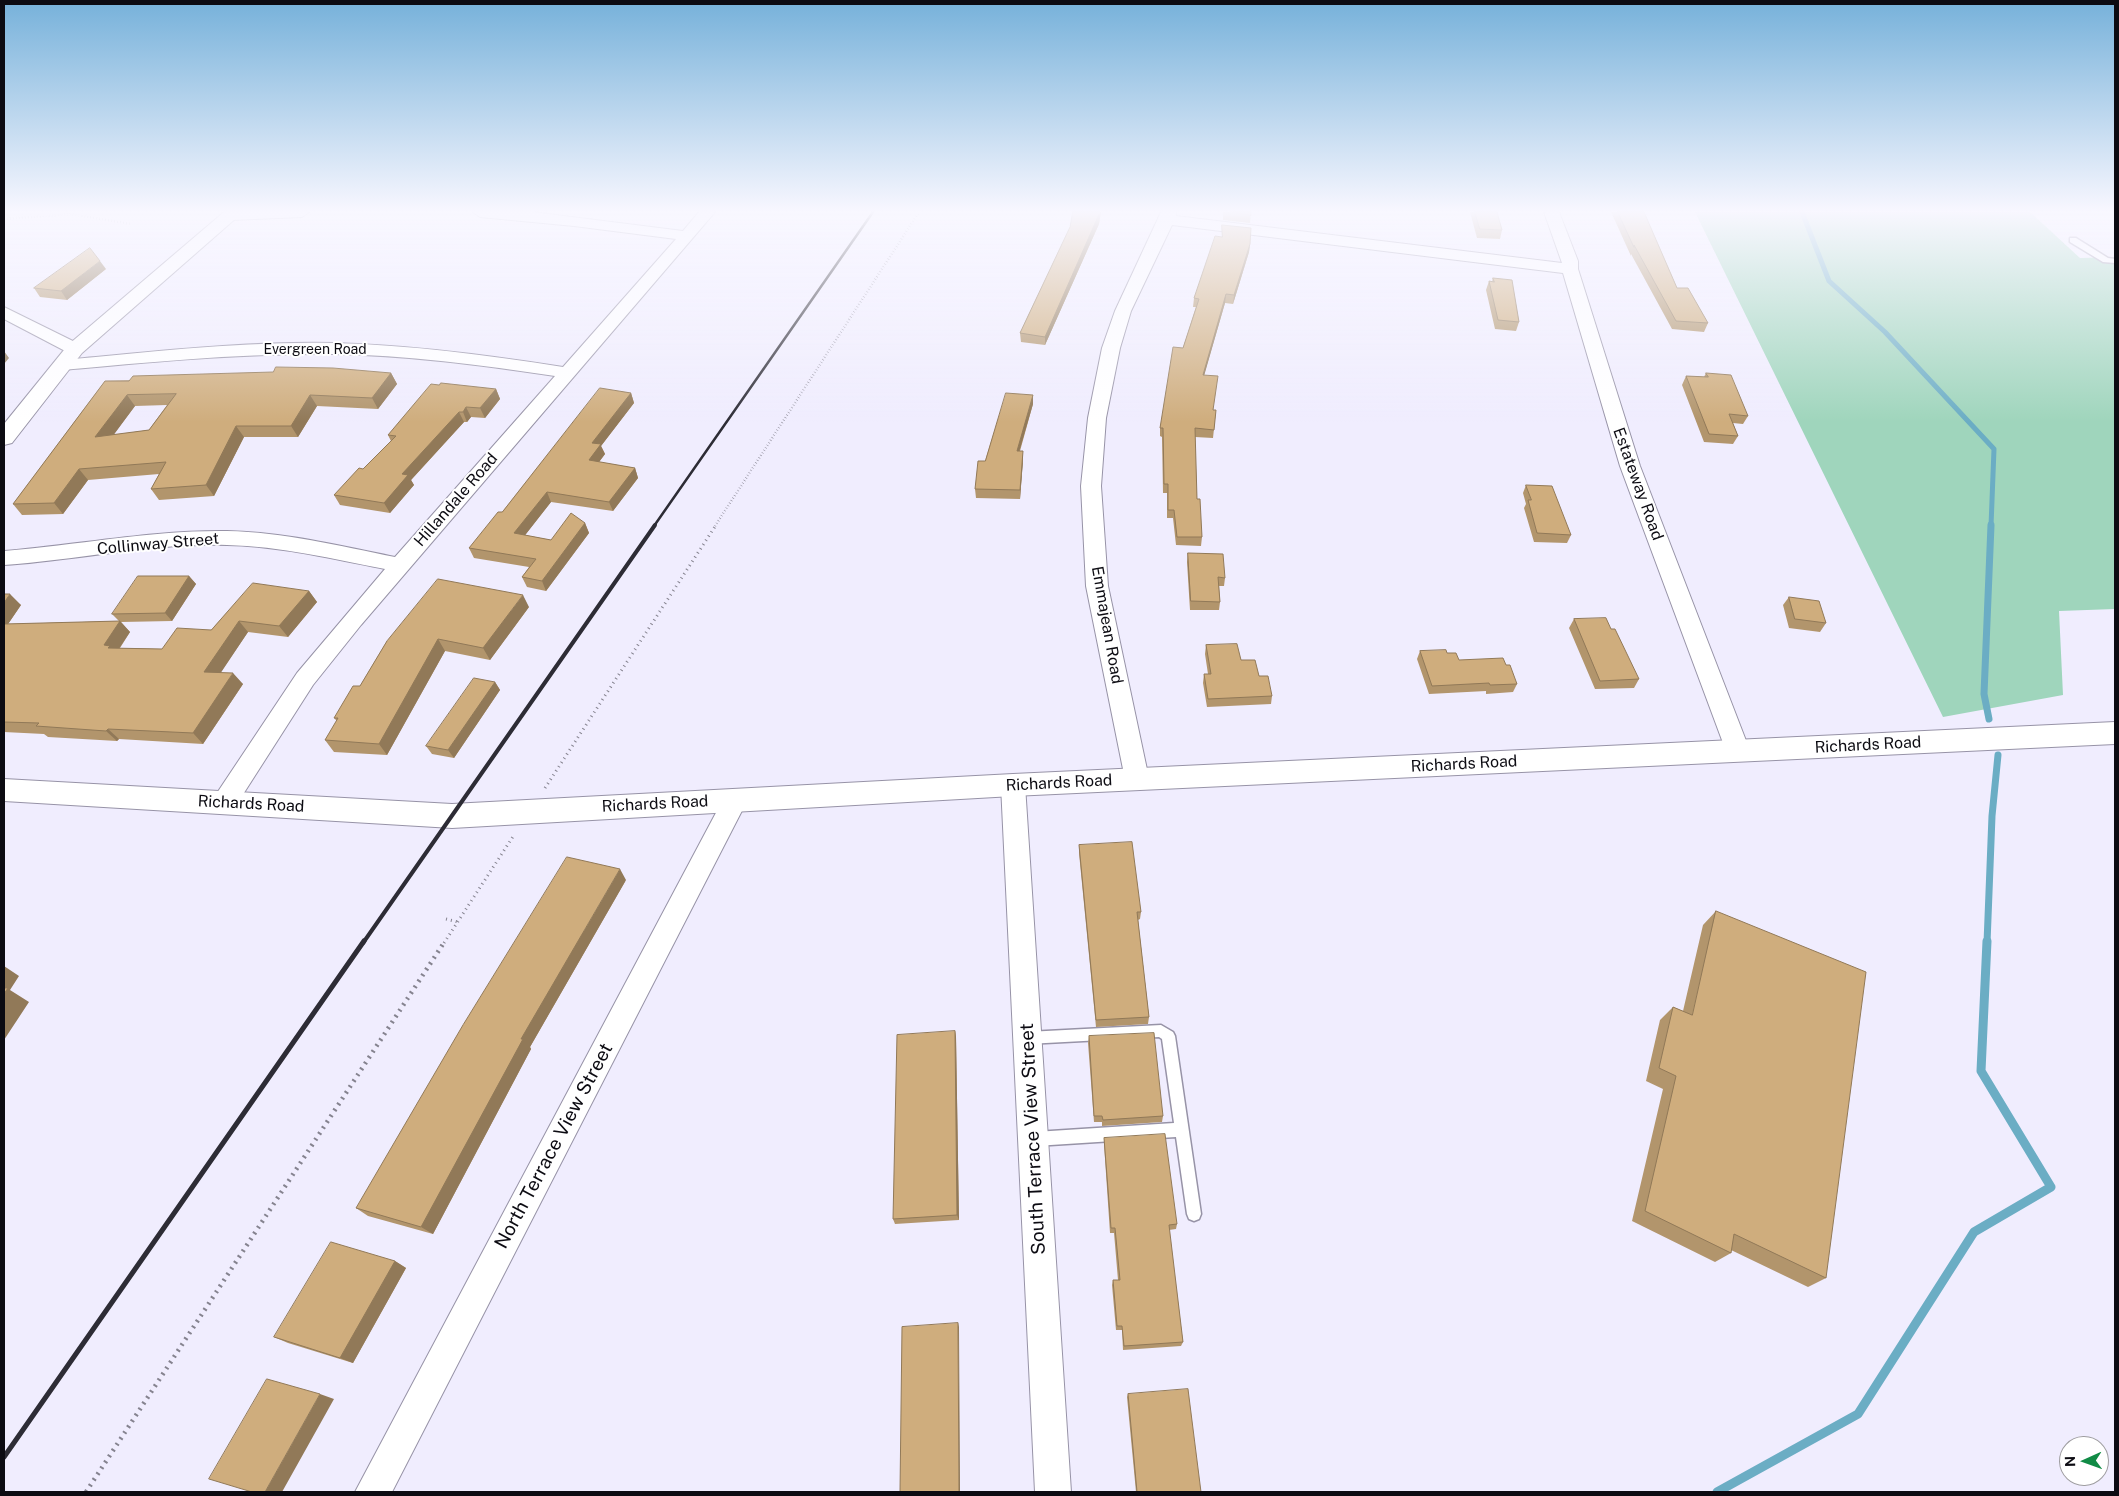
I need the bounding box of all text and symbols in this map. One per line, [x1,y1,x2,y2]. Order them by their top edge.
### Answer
street label: Evergreen Road [263,342,367,358]
street label: Estateway Road [1609,425,1667,543]
street label: Hillandale Road [410,449,502,551]
street label: Collinway Street [96,529,220,559]
street label: Emmajean Road [1087,565,1127,685]
street label: Richards Road [1814,733,1922,757]
street label: Richards Road [1410,752,1518,776]
street label: Richards Road [1005,771,1113,795]
street label: Richards Road [197,792,305,816]
street label: Richards Road [601,792,709,816]
street label: South Terrace View Street [1016,1023,1050,1255]
street label: North Terrace View Street [490,1039,618,1253]
north arrow [2059,1436,2109,1486]
text: N [2062,1456,2078,1467]

